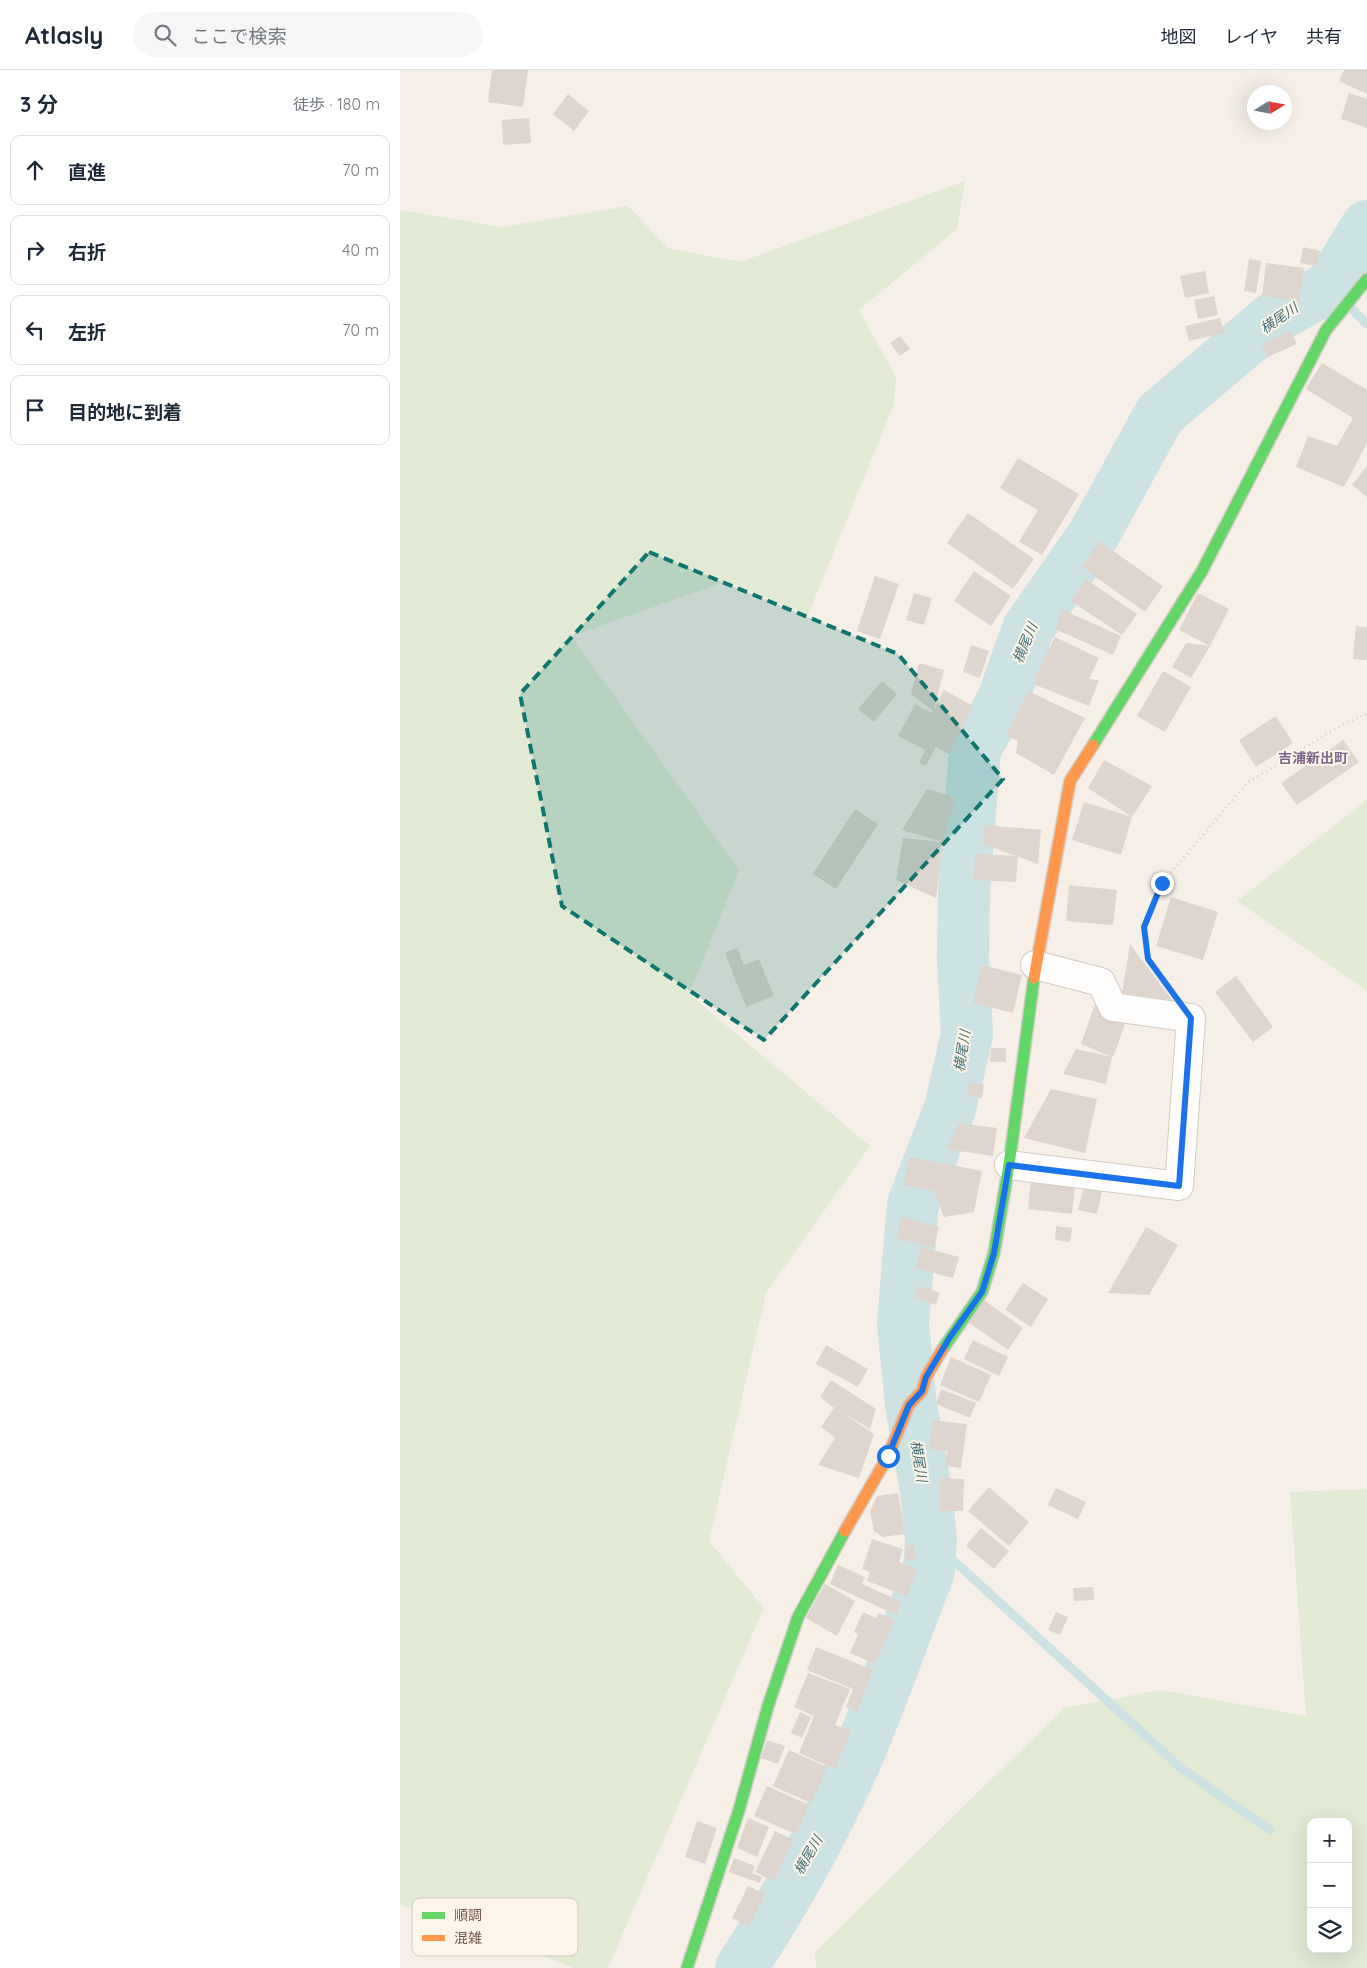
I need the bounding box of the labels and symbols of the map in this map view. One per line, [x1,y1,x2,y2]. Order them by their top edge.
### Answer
north arrow [1247,85,1292,130]
water label: 横尾川 [1257,298,1303,337]
water label: 横尾川 [1009,618,1042,666]
district label: 吉浦新出町 [1278,749,1348,767]
route end [1151,872,1174,895]
water label: 横尾川 [950,1027,974,1073]
water label: 横尾川 [907,1439,931,1485]
route start [877,1445,900,1468]
water label: 横尾川 [790,1831,827,1878]
legend [412,1898,578,1956]
text: 順調 [454,1906,482,1924]
text: 混雑 [454,1929,482,1947]

